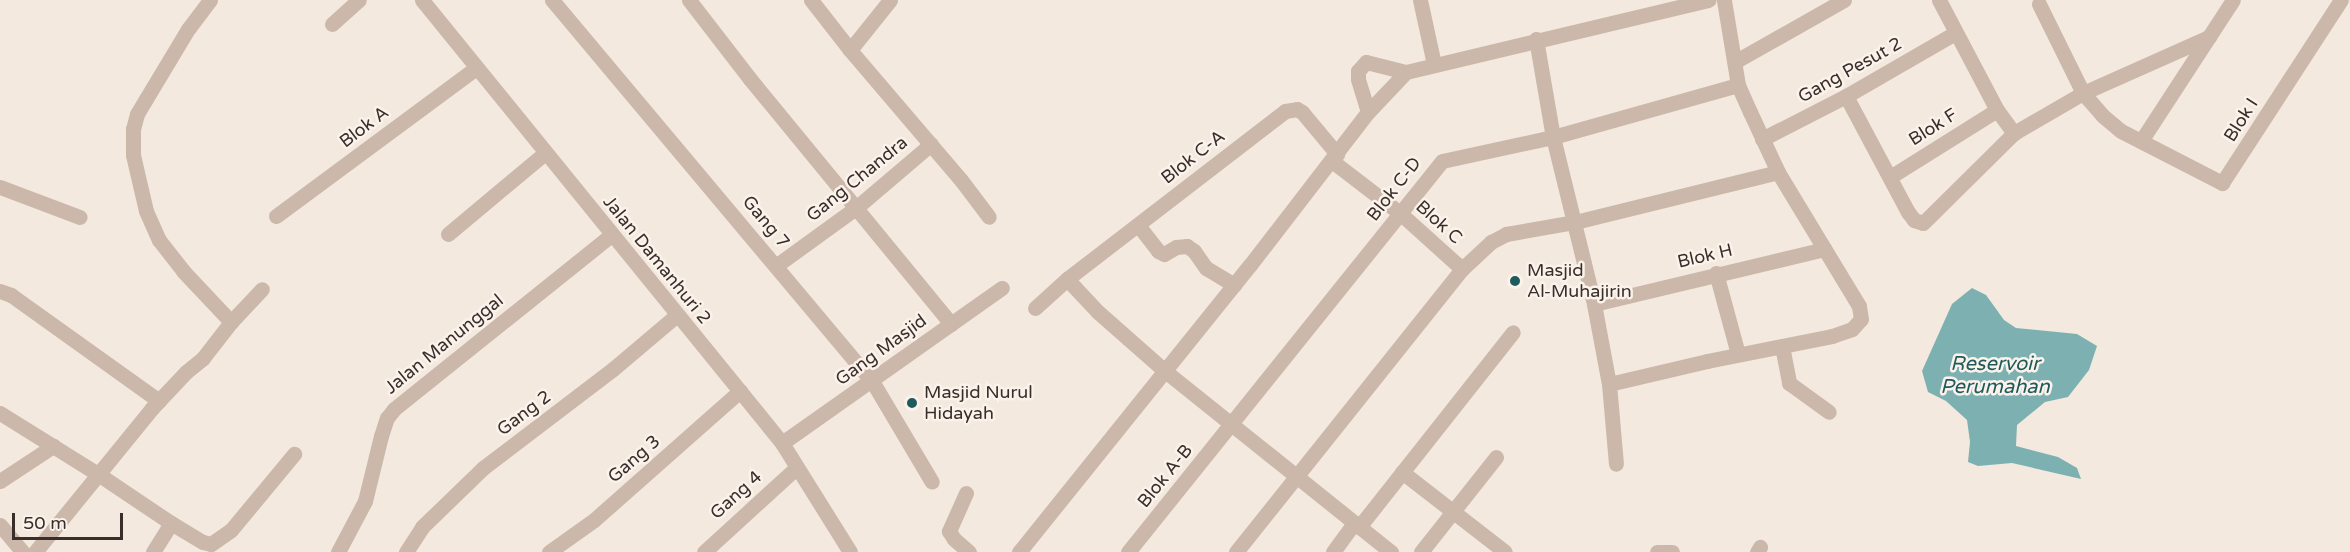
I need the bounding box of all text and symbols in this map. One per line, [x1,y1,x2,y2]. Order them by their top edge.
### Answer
street label: Gang Pesut 2 [1794,33,1906,107]
street label: Blok I [2219,94,2263,146]
street label: Blok A [335,102,393,152]
street label: Blok F [1905,104,1961,150]
street label: Blok C-A [1157,125,1229,189]
street label: Gang Chandra [802,132,912,226]
street label: Blok C-D [1362,153,1426,225]
street label: Jalan Damanhuri 2 [599,191,715,329]
street label: Gang 7 [738,191,794,253]
street label: Blok C [1411,196,1467,248]
street label: Blok H [1675,239,1735,273]
place label: Masjid Al-Muhajirin [1527,260,1632,302]
marker: Masjid Al-Muhajirin [1508,274,1522,288]
street label: Jalan Manunggal [380,290,508,398]
street label: Gang Masjid [831,310,931,390]
water label: Reservoir Perumahan [1940,352,2050,399]
place label: Masjid Nurul Hidayah [924,382,1033,424]
street label: Gang 2 [493,386,555,440]
marker: Masjid Nurul Hidayah [905,396,919,410]
street label: Gang 3 [604,430,664,488]
street label: Blok A-B [1133,440,1197,512]
street label: Gang 4 [706,466,766,524]
scale bar [15,501,126,539]
text: 50 m [23,512,67,534]

